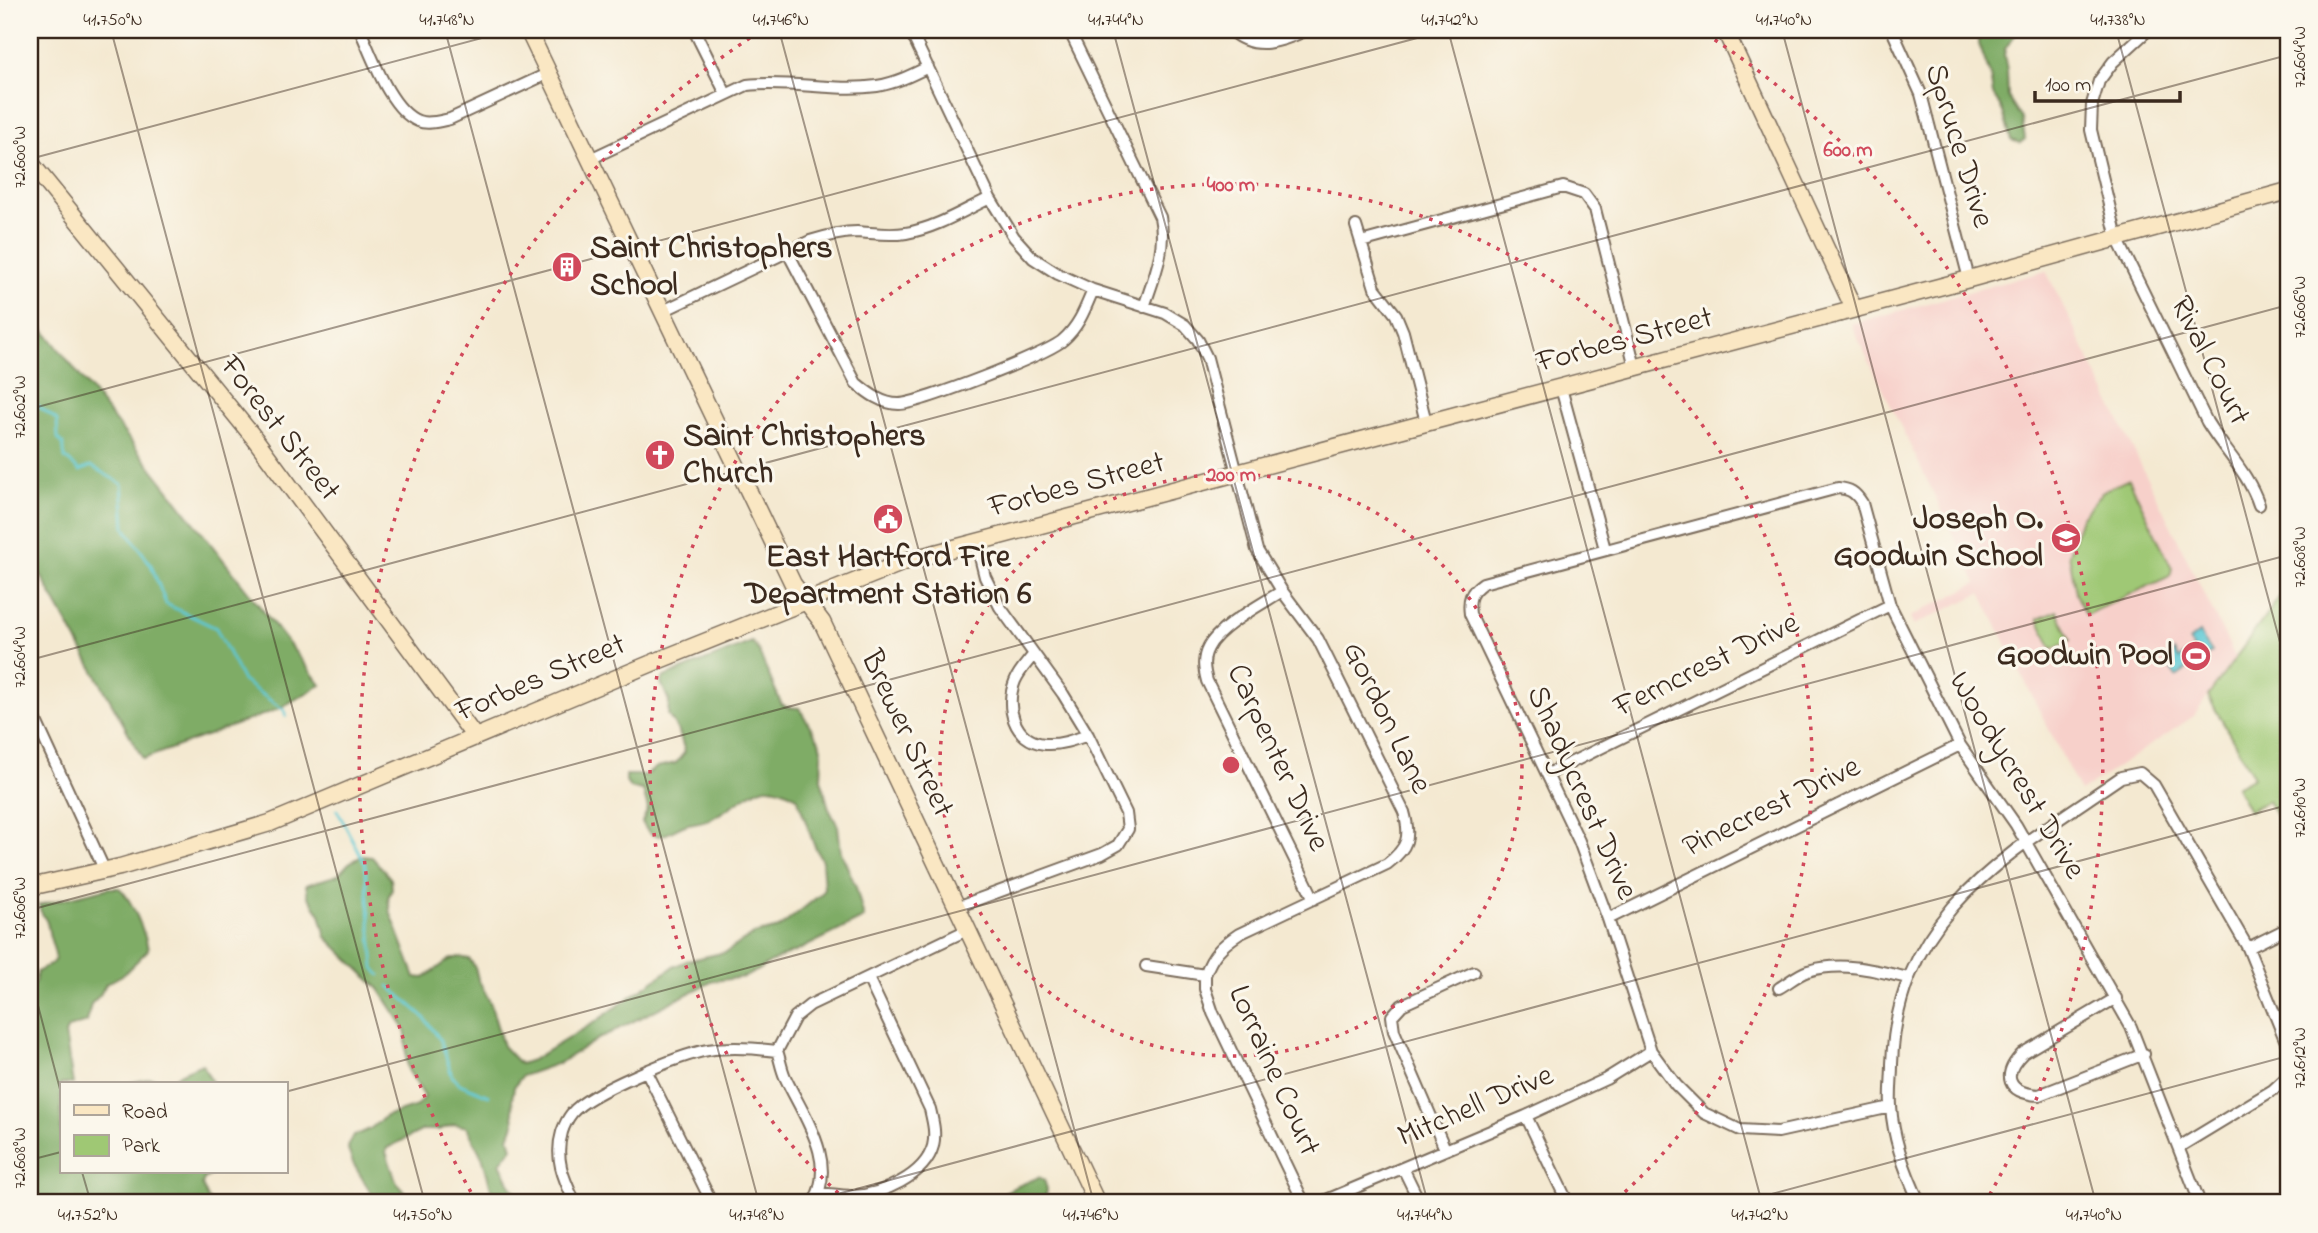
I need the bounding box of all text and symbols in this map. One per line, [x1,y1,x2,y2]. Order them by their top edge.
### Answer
text: 41.750°N [83,8,143,34]
text: 41.748°N [419,8,475,34]
text: 41.746°N [753,8,809,34]
text: 41.744°N [1088,8,1144,34]
text: 41.742°N [1421,8,1479,34]
text: 41.740°N [1756,8,1812,34]
text: 41.738°N [2090,8,2146,34]
text: 72.604°W [2288,26,2314,88]
street label: Spruce Drive [1911,58,2005,235]
scale bar [2035,60,2180,104]
text: 100 m [2045,71,2091,101]
text: 72.600°W [8,126,34,188]
text: 600 m [1824,136,1872,166]
text: 400 m [1207,171,1255,201]
place label: Saint Christophers School [590,226,832,310]
building icon: Saint Christophers School [550,250,584,284]
text: 72.606°W [2288,276,2314,338]
street label: Rival Court [2156,288,2262,434]
street label: Forbes Street [1531,295,1719,387]
street label: Forest Street [206,345,351,512]
text: 72.602°W [8,375,34,439]
place label: Saint Christophers Church [683,414,925,498]
church icon: Saint Christophers Church [643,438,677,472]
street label: Forbes Street [983,440,1171,532]
text: 200 m [1205,461,1256,491]
place label: Joseph O. Goodwin School [1833,497,2043,581]
public building icon: East Hartford Fire Department Station 6 [871,502,905,536]
school or university icon: Joseph O. Goodwin School [2049,521,2083,555]
text: 72.608°W [2288,526,2314,588]
place label: East Hartford Fire Department Station 6 [743,535,1031,619]
street label: Ferncrest Drive [1605,601,1808,732]
street label: Forbes Street [448,622,634,736]
text: 72.604°W [8,626,34,688]
place label: Goodwin Pool [1997,633,2173,680]
street label: Gordon Lane [1329,634,1443,803]
sports icon: Goodwin Pool [2179,639,2213,673]
street label: Brewer Street [846,642,965,826]
street label: Carpenter Drive [1213,656,1341,860]
street label: Woodycrest Drive [1935,663,2097,889]
street label: Shadycrest Drive [1513,678,1650,908]
street label: Pinecrest Drive [1675,744,1870,871]
centre of rings [1219,753,1243,777]
text: 72.610°W [2288,778,2314,838]
text: 72.606°W [8,877,34,939]
street label: Lorraine Court [1214,978,1332,1164]
text: 72.612°W [2288,1027,2314,1089]
street label: Mitchell Drive [1391,1053,1562,1161]
legend [60,1082,287,1174]
text: Road [122,1098,168,1128]
text: 72.608°W [8,1127,34,1189]
text: Park [122,1132,161,1162]
text: 41.752°N [58,1203,118,1229]
text: 41.750°N [393,1203,453,1229]
text: 41.748°N [729,1203,785,1229]
text: 41.746°N [1063,1203,1119,1229]
text: 41.744°N [1397,1203,1453,1229]
text: 41.742°N [1731,1203,1789,1229]
text: 41.740°N [2066,1203,2122,1229]

